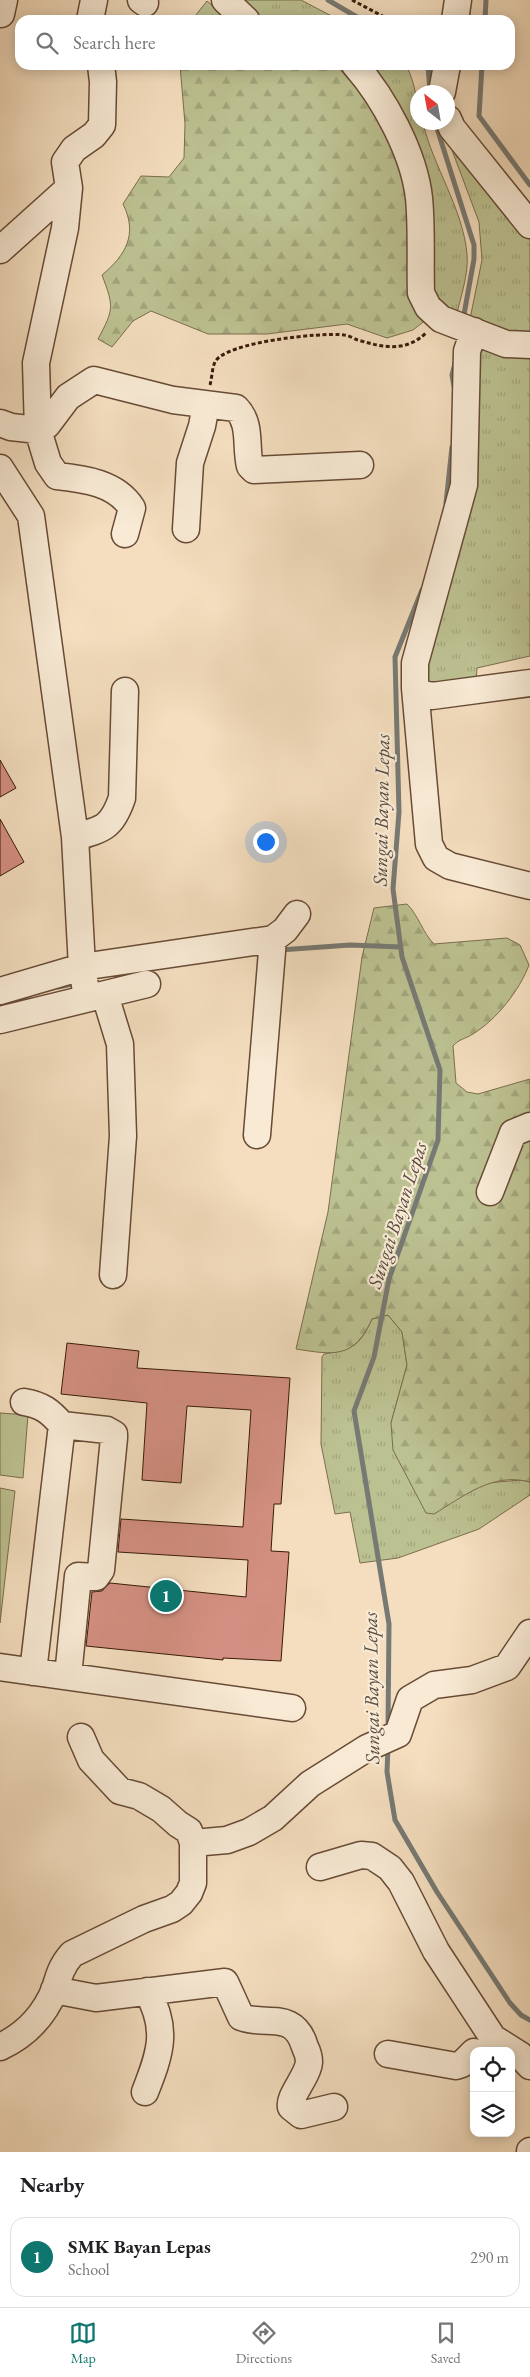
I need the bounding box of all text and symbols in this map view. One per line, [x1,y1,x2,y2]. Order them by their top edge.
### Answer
search box [15,15,515,70]
icon: search [33,29,61,57]
text: Search here [73,30,155,55]
north arrow [410,85,455,130]
water label: Sungai Bayan Lepas [367,733,395,887]
your location [253,829,279,855]
water label: Sungai Bayan Lepas [361,1138,433,1292]
pin: 1 [150,1577,182,1615]
water label: Sungai Bayan Lepas [357,1611,385,1765]
map controls [470,2047,515,2137]
button: locate [470,2047,515,2092]
button: layers [470,2092,515,2137]
text: Nearby [20,2171,84,2198]
text: SMK Bayan Lepas [68,2234,211,2259]
text: 1 [33,2247,41,2268]
text: 290 m [470,2247,509,2268]
text: School [68,2259,110,2280]
tab: Map [69,2319,97,2367]
tab: Directions [236,2319,292,2367]
tab: Saved [431,2319,461,2367]

